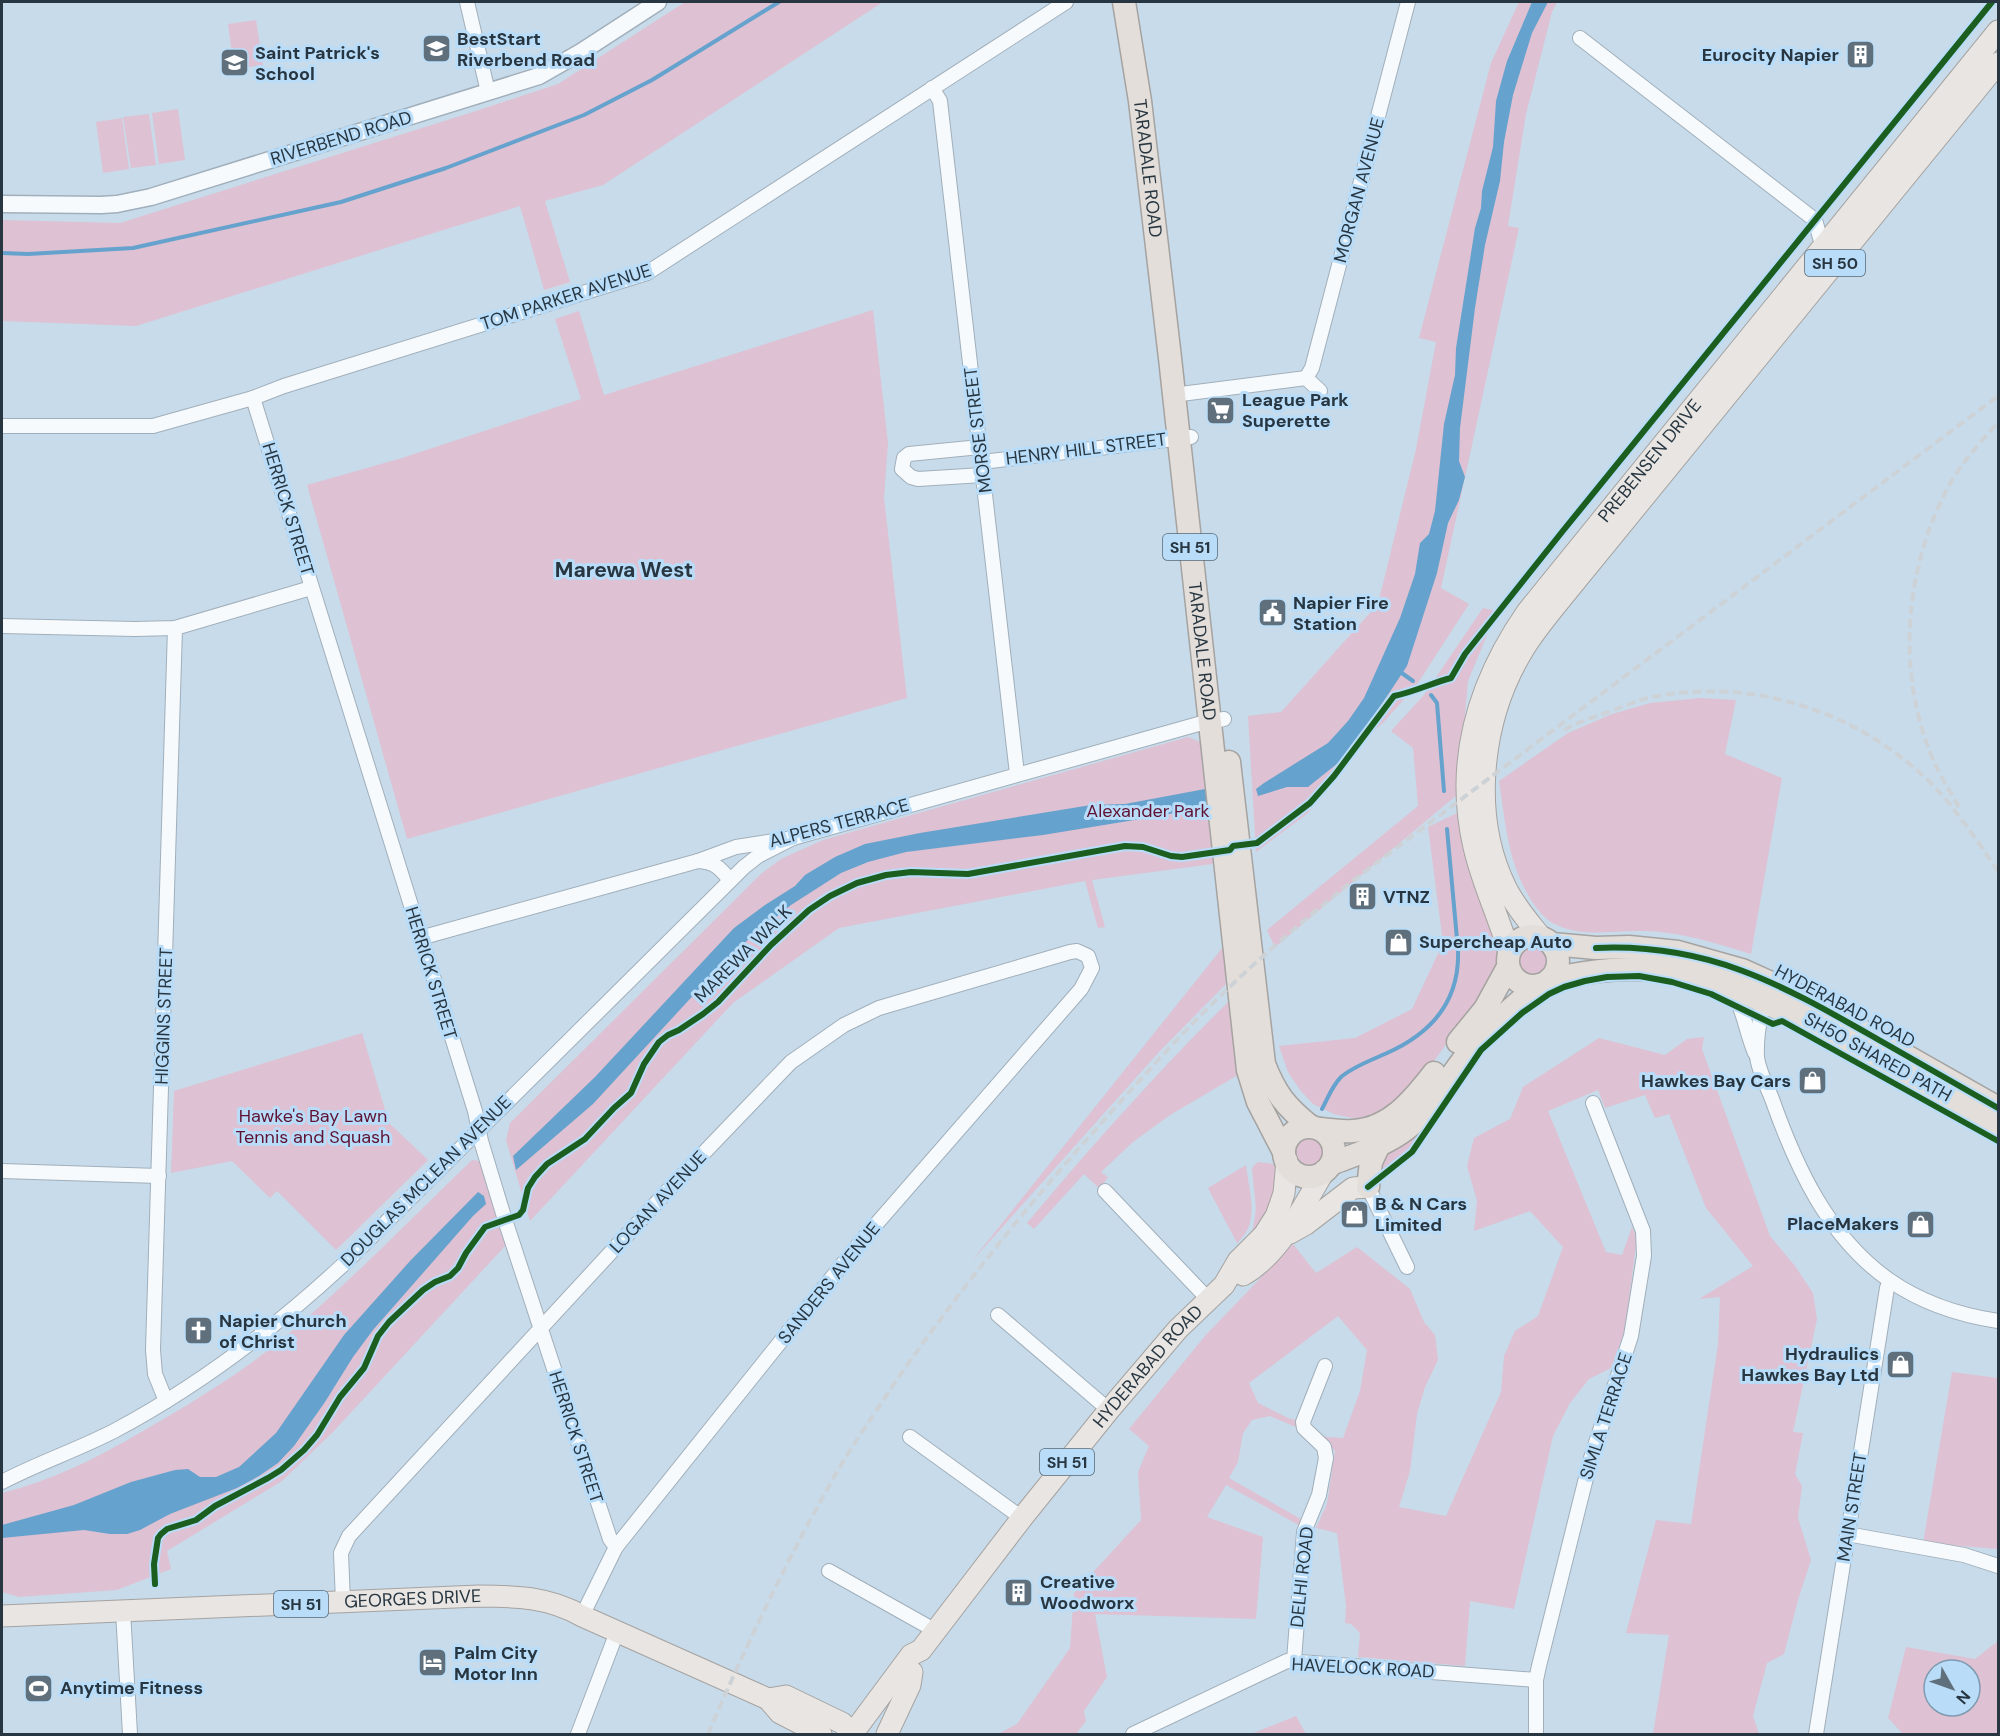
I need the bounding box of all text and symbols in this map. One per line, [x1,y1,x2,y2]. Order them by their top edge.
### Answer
place label: BestStart Riverbend Road [457,27,595,72]
school or university icon: BestStart Riverbend Road [420,33,452,65]
building icon: Eurocity Napier [1844,39,1876,71]
place label: Saint Patrick's School [255,41,380,86]
place label: Eurocity Napier [1702,43,1839,67]
school or university icon: Saint Patrick's School [218,47,250,79]
street label: TARADALE ROAD [1128,98,1168,239]
street label: RIVERBEND ROAD [267,105,415,171]
street label: MORGAN AVENUE [1328,115,1390,265]
road number: SH 50 [1805,250,1865,276]
street label: TOM PARKER AVENUE [478,258,654,336]
street label: MORSE STREET [958,366,998,494]
place label: League Park Superette [1242,388,1349,433]
supermarket icon: League Park Superette [1205,394,1237,426]
street label: PREBENSEN DRIVE [1592,394,1707,527]
street label: HENRY HILL STREET [1004,427,1168,471]
street label: HERRICK STREET [256,440,320,578]
road number: SH 51 [1163,534,1217,560]
district label: Marewa West [555,556,693,584]
street label: TARADALE ROAD [1183,581,1222,722]
place label: Napier Fire Station [1293,591,1389,636]
public building icon: Napier Fire Station [1256,597,1288,629]
street label: ALPERS TERRACE [766,793,912,853]
park label: Alexander Park [1086,799,1210,823]
building icon: VTNZ [1346,881,1378,913]
place label: VTNZ [1383,885,1430,909]
street label: MAREWA WALK [689,900,797,1008]
street label: HERRICK STREET [399,904,463,1042]
shop icon: Supercheap Auto [1382,926,1414,958]
place label: Supercheap Auto [1419,930,1573,954]
street label: HIGGINS STREET [150,947,178,1085]
street label: HYDERABAD ROAD [1771,959,1919,1053]
street label: SH50 SHARED PATH [1800,1006,1956,1108]
shop icon: Hawkes Bay Cars [1796,1065,1828,1097]
place label: Hawkes Bay Cars [1641,1069,1791,1093]
street label: DOUGLAS MCLEAN AVENUE [335,1090,517,1272]
park label: Hawke's Bay Lawn Tennis and Squash [236,1104,390,1149]
street label: LOGAN AVENUE [604,1146,712,1258]
place label: B & N Cars Limited [1375,1192,1467,1237]
shop icon: B & N Cars Limited [1338,1198,1370,1230]
shop icon: PlaceMakers [1904,1208,1936,1240]
place label: PlaceMakers [1787,1212,1899,1236]
street label: SANDERS AVENUE [772,1217,886,1349]
street label: HYDERABAD ROAD [1087,1300,1208,1433]
place label: Napier Church of Christ [219,1309,347,1354]
church icon: Napier Church of Christ [182,1315,214,1347]
place label: Hydraulics Hawkes Bay Ltd [1741,1342,1879,1387]
shop icon: Hydraulics Hawkes Bay Ltd [1884,1348,1916,1380]
street label: SIMLA TERRACE [1574,1350,1638,1482]
street label: HERRICK STREET [543,1368,609,1506]
road number: SH 51 [1040,1449,1094,1475]
street label: MAIN STREET [1832,1451,1872,1563]
street label: DELHI ROAD [1285,1525,1319,1629]
place label: Creative Woodworx [1040,1570,1134,1615]
building icon: Creative Woodworx [1003,1576,1035,1608]
street label: GEORGES DRIVE [344,1584,482,1614]
road number: SH 51 [274,1591,328,1617]
place label: Palm City Motor Inn [454,1641,538,1686]
hotel icon: Palm City Motor Inn [417,1647,449,1679]
street label: HAVELOCK ROAD [1291,1652,1435,1684]
north arrow [1922,1658,1982,1718]
sports icon: Anytime Fitness [23,1672,55,1704]
place label: Anytime Fitness [60,1676,203,1700]
text: N [1951,1686,1975,1709]

